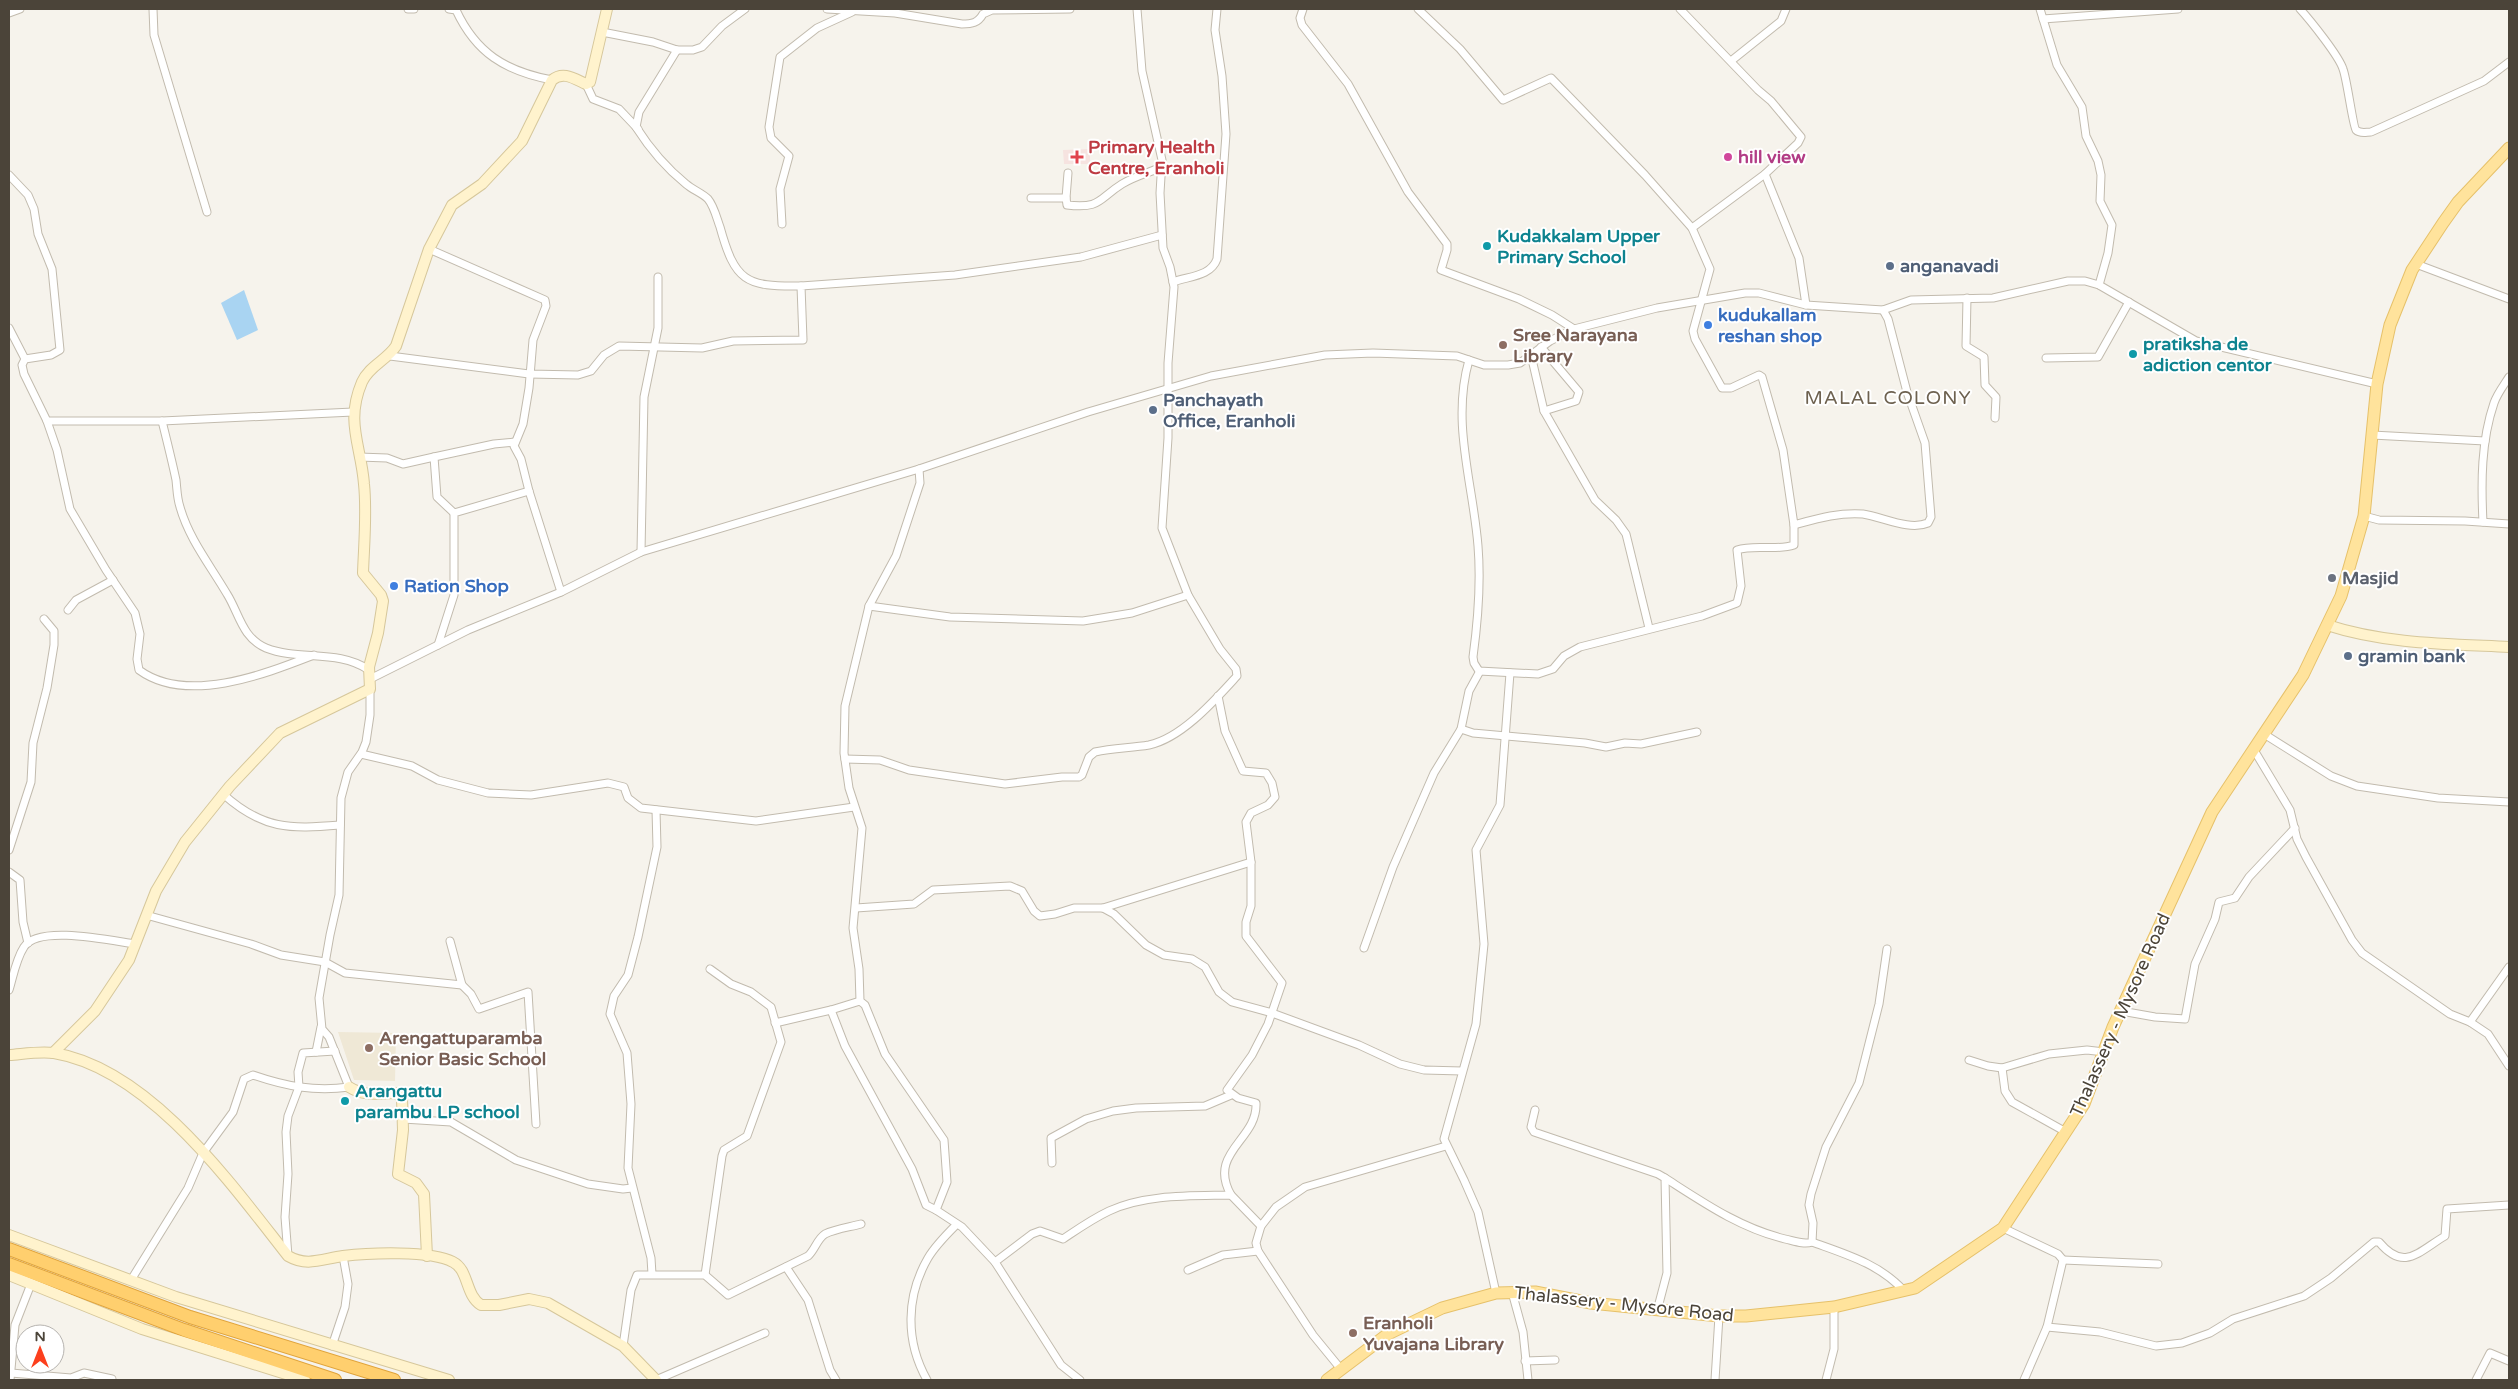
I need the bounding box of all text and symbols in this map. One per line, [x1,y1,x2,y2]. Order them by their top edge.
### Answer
place label: Primary Health Centre, Eranholi [1088,136,1224,179]
place label: hill view [1738,146,1806,168]
marker: Primary Health Centre, Eranholi [1070,150,1084,164]
marker: hill view [1722,151,1734,163]
place label: Kudakkalam Upper Primary School [1497,225,1661,268]
marker: Kudakkalam Upper Primary School [1481,240,1493,252]
place label: anganavadi [1900,255,1999,277]
marker: anganavadi [1884,260,1896,272]
place label: kudukallam reshan shop [1718,304,1822,347]
marker: kudukallam reshan shop [1702,319,1714,331]
place label: Sree Narayana Library [1513,324,1638,367]
place label: pratiksha de adiction centor [2143,333,2273,376]
marker: Sree Narayana Library [1497,339,1509,351]
marker: pratiksha de adiction centor [2127,348,2139,360]
district label: MALAL COLONY [1804,387,1972,409]
place label: Panchayath Office, Eranholi [1163,389,1295,432]
marker: Panchayath Office, Eranholi [1147,404,1159,416]
place label: Masjid [2342,567,2399,589]
marker: Masjid [2326,572,2338,584]
place label: Ration Shop [404,575,509,597]
marker: Ration Shop [388,580,400,592]
place label: gramin bank [2358,645,2465,667]
marker: gramin bank [2342,650,2354,662]
street label: Thalassery - Mysore Road [2065,910,2175,1120]
place label: Arengattuparamba Senior Basic School [379,1027,546,1070]
marker: Arengattuparamba Senior Basic School [363,1042,375,1054]
place label: Arangattu parambu LP school [355,1080,520,1123]
marker: Arangattu parambu LP school [339,1095,351,1107]
street label: Thalassery - Mysore Road [1513,1282,1735,1326]
place label: Eranholi Yuvajana Library [1363,1312,1504,1355]
north arrow [15,1324,65,1374]
marker: Eranholi Yuvajana Library [1347,1327,1359,1339]
text: N [34,1328,46,1345]

